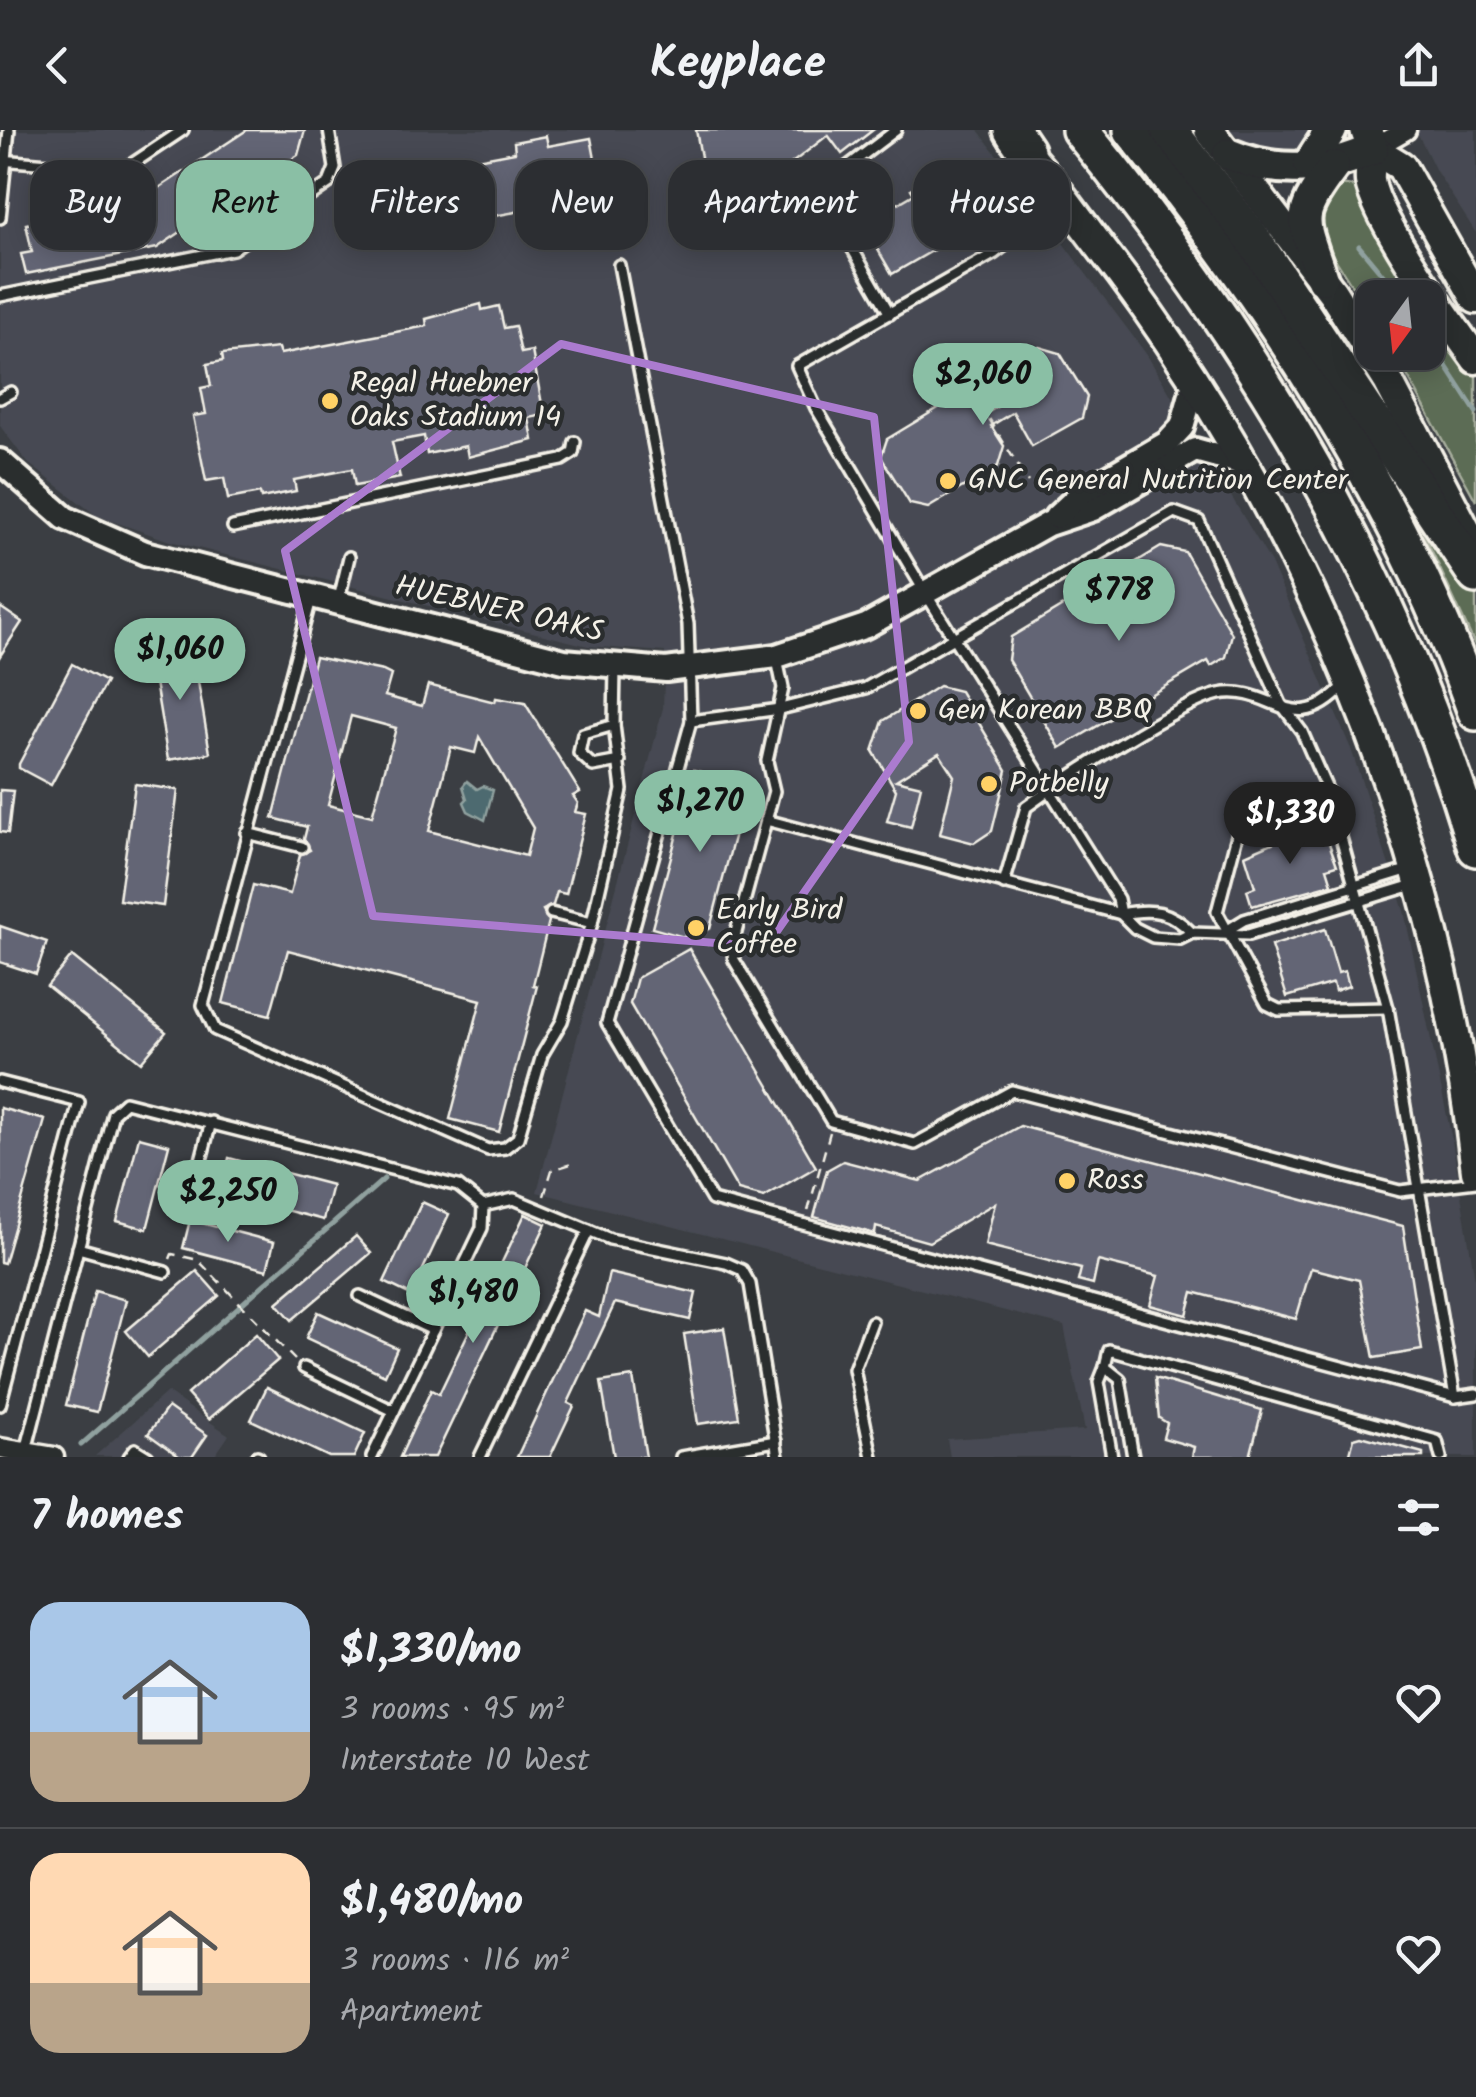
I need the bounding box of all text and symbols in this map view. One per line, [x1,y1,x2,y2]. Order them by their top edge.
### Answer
text: Keyplace [650,29,826,101]
icon: back [30,38,85,93]
icon: share [1391,38,1446,93]
chip: Buy [30,160,156,250]
chip: Rent [176,160,314,250]
chip: Filters [334,160,495,250]
chip: New [515,160,648,250]
chip: Apartment [668,160,893,250]
chip: House [913,160,1070,250]
north arrow [1355,280,1445,370]
map controls [1355,280,1445,370]
pin: $2,060 [902,343,1064,428]
text: $2,060 [935,350,1031,401]
place label: Regal Huebner Oaks Stadium 14 [350,360,561,442]
marker: Regal Huebner Oaks Stadium 14 [319,390,341,412]
place label: GNC General Nutrition Center [968,457,1350,505]
marker: GNC General Nutrition Center [937,470,959,492]
pin: $778 [1060,559,1178,644]
street label: HUEBNER OAKS [390,563,608,657]
text: $778 [1085,566,1153,617]
pin: $1,060 [99,618,261,703]
text: $1,060 [136,625,224,676]
place label: Gen Korean BBQ [938,687,1152,735]
marker: Gen Korean BBQ [907,700,929,722]
place label: Potbelly [1009,760,1109,808]
pin: $1,270 [619,770,781,855]
marker: Potbelly [978,773,1000,795]
text: $1,270 [656,777,744,828]
pin: $1,330 [1209,782,1371,867]
text: $1,330 [1246,789,1334,840]
place label: Early Bird Coffee [716,887,843,969]
marker: Early Bird Coffee [685,917,707,939]
place label: Ross [1087,1157,1144,1205]
pin: $2,250 [147,1160,309,1245]
text: $2,250 [179,1167,277,1218]
marker: Ross [1056,1170,1078,1192]
pin: $1,480 [392,1261,554,1346]
text: $1,480 [428,1268,518,1319]
text: 7 homes [30,1484,183,1551]
icon: filters [1391,1490,1446,1545]
text: $1,330/mo [340,1618,521,1685]
icon: home [110,1642,230,1762]
icon: heart [1391,1675,1446,1730]
text: 3 rooms · 95 m² [340,1685,564,1736]
text: Interstate 10 West [340,1736,589,1787]
text: $1,480/mo [340,1869,523,1936]
icon: home [110,1893,230,2013]
icon: heart [1391,1926,1446,1981]
text: 3 rooms · 116 m² [340,1936,569,1987]
text: Apartment [340,1987,482,2038]

